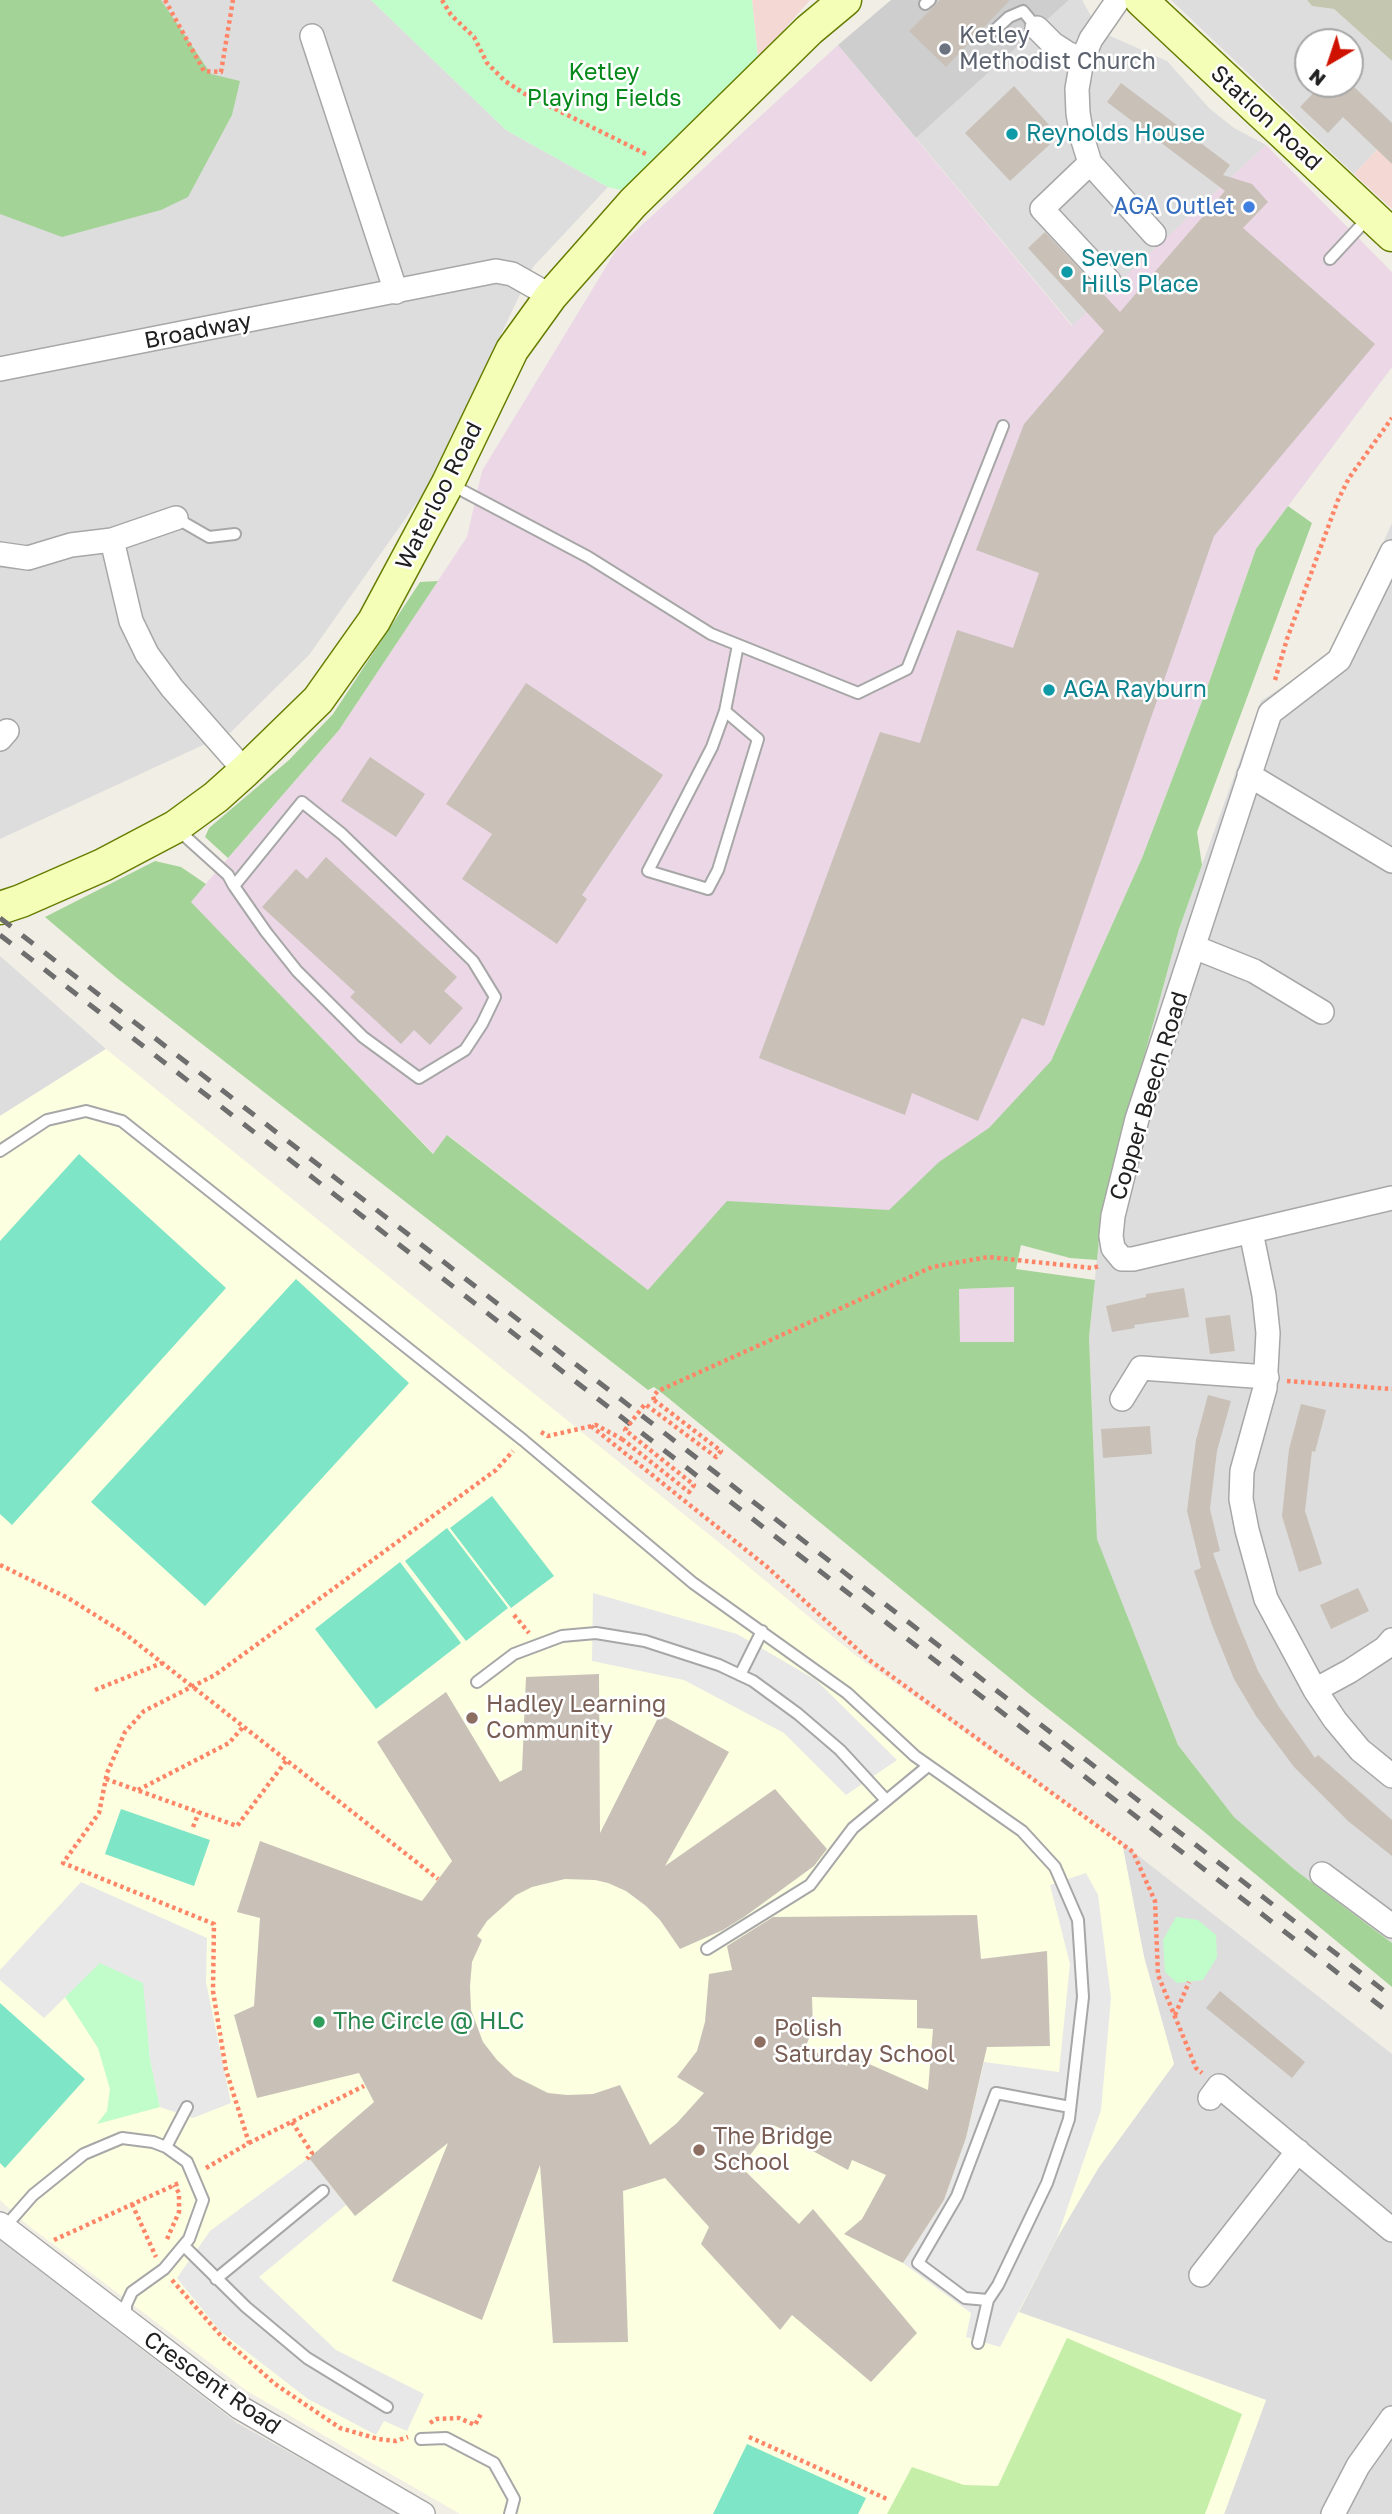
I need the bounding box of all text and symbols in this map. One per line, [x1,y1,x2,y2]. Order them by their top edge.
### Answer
place label: Ketley Methodist Church [959,22,1156,76]
north arrow [1294,28,1364,98]
marker: Ketley Methodist Church [937,41,953,57]
park label: Ketley Playing Fields [527,59,681,113]
street label: Station Road [1205,60,1327,176]
text: N [1304,65,1330,92]
place label: Reynolds House [1026,120,1205,148]
marker: Reynolds House [1004,126,1020,142]
place label: AGA Outlet [1113,193,1235,221]
marker: AGA Outlet [1241,199,1257,215]
place label: Seven Hills Place [1081,245,1199,299]
marker: Seven Hills Place [1059,264,1075,280]
street label: Broadway [142,307,254,355]
street label: Waterloo Road [390,417,488,575]
place label: AGA Rayburn [1063,676,1207,704]
marker: AGA Rayburn [1041,682,1057,698]
street label: Copper Beech Road [1104,988,1194,1204]
place label: Hadley Learning Community [486,1691,666,1745]
marker: Hadley Learning Community [464,1710,480,1726]
place label: The Circle @ HLC [333,2008,524,2036]
marker: The Circle @ HLC [311,2014,327,2030]
place label: Polish Saturday School [774,2015,955,2069]
marker: Polish Saturday School [752,2034,768,2050]
place label: The Bridge School [713,2123,833,2177]
marker: The Bridge School [691,2142,707,2158]
street label: Crescent Road [138,2326,286,2440]

